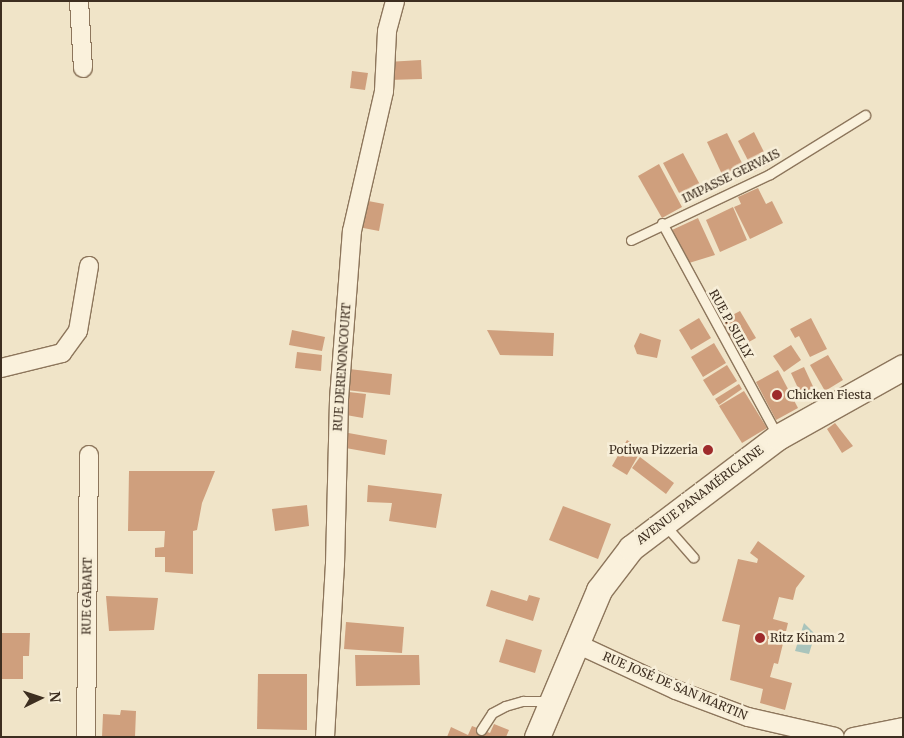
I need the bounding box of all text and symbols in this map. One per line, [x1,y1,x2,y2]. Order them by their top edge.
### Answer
street label: IMPASSE GERVAIS [680,146,782,206]
street label: RUE P. SULLY [706,287,756,361]
street label: RUE DERENONCOURT [330,302,354,432]
place label: Chicken Fiesta [787,388,871,402]
marker: Chicken Fiesta [771,389,783,401]
place label: Potiwa Pizzeria [609,443,698,457]
street label: AVENUE PANAMÉRICAINE [634,443,766,547]
marker: Potiwa Pizzeria [702,444,714,456]
street label: RUE GABART [79,557,95,635]
place label: Ritz Kinam 2 [770,631,845,645]
marker: Ritz Kinam 2 [754,632,766,644]
street label: RUE JOSÉ DE SAN MARTIN [601,649,749,723]
north arrow [15,673,65,723]
text: N [46,691,64,703]

